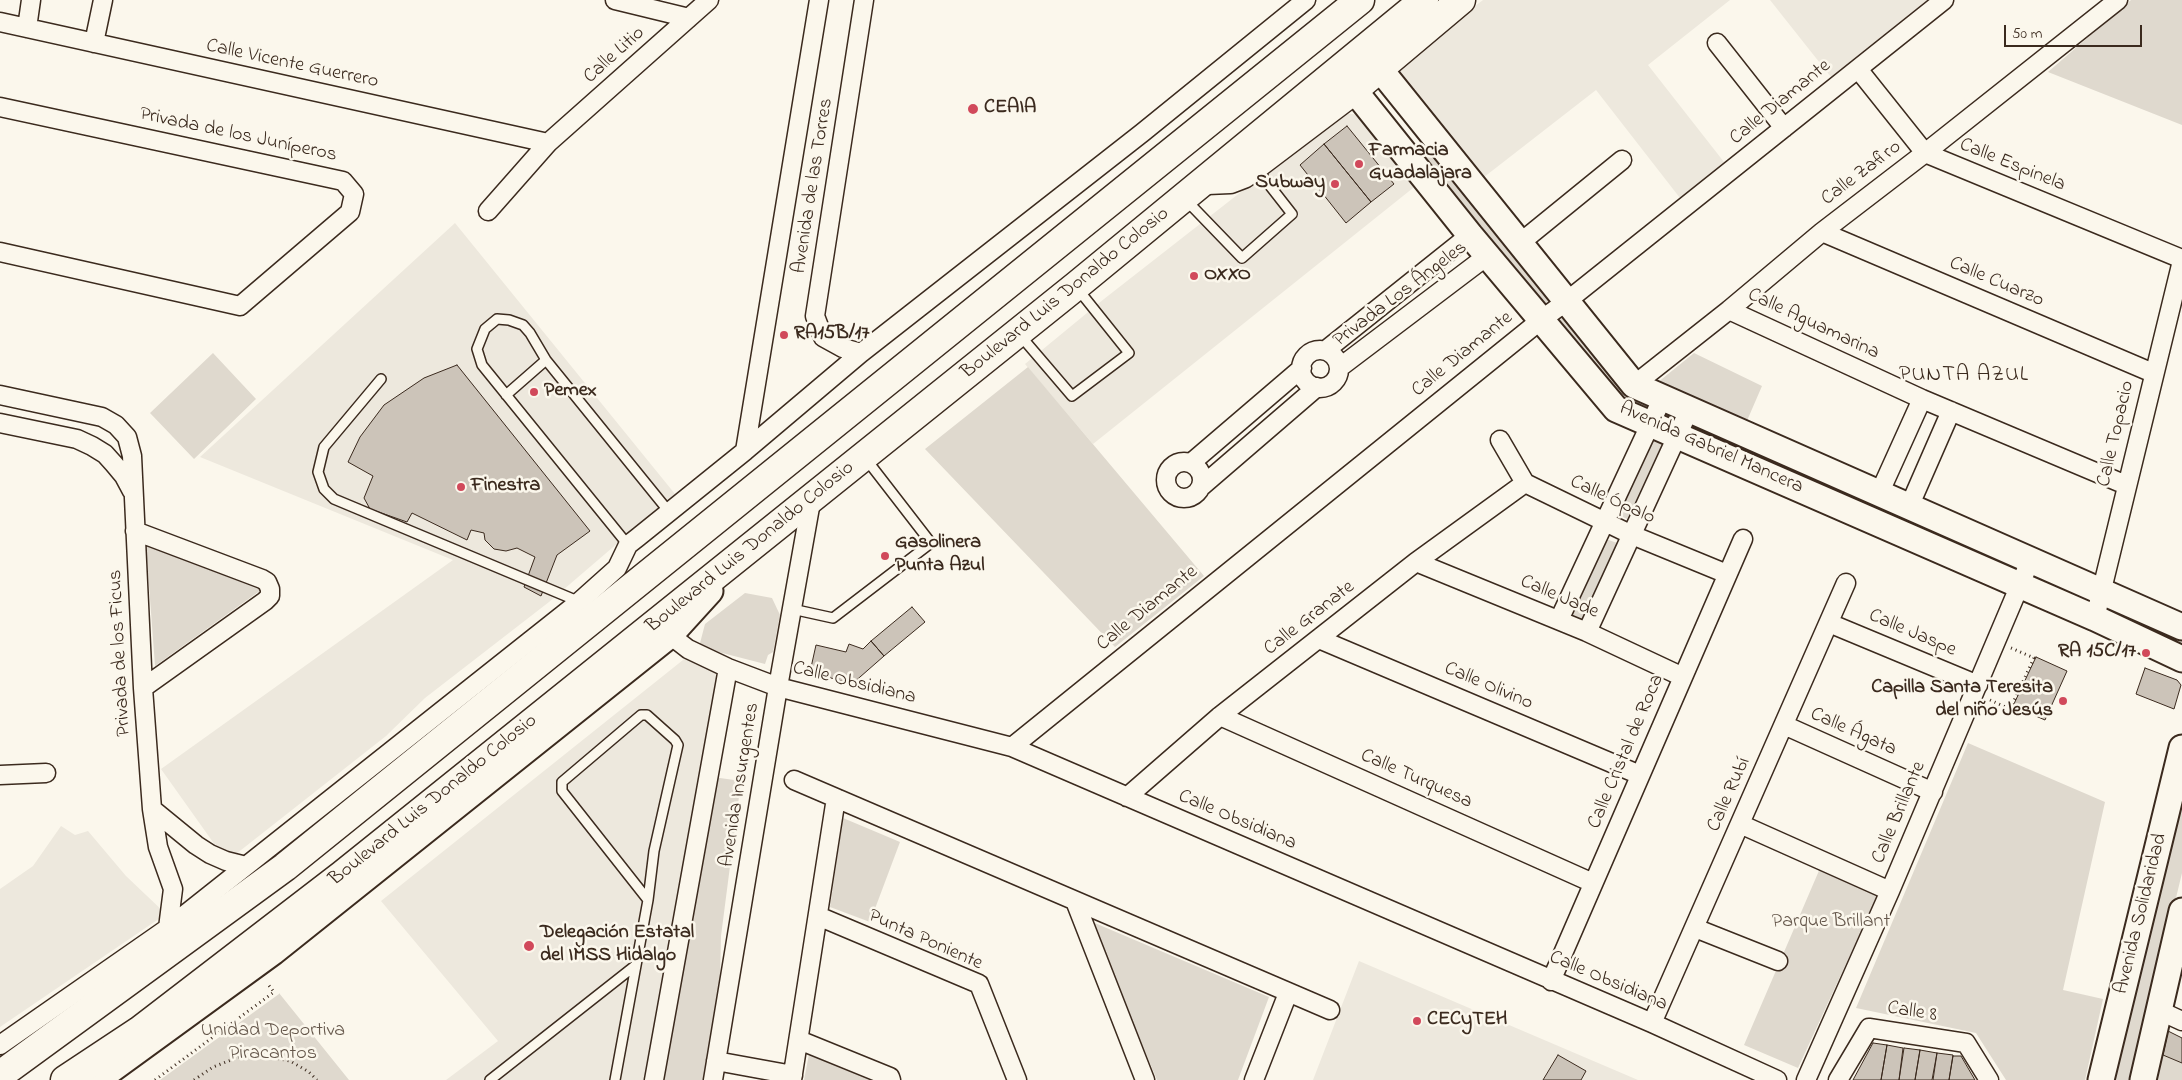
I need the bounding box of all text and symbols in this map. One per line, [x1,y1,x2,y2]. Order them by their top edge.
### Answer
scale bar [2007,15,2144,47]
street label: Calle Litio [579,22,651,90]
text: 50 m [2012,23,2042,45]
street label: Calle Vicente Guerrero [204,35,380,95]
street label: Calle Diamante [1725,55,1837,151]
street label: Avenida de las Torres [788,97,840,275]
place label: CEAIA [984,97,1036,121]
marker: CEAIA [966,102,980,116]
street label: Privada de los Juníperos [137,103,339,169]
street label: Calle Espinela [1955,134,2069,198]
street label: Calle Zafiro [1817,136,1907,212]
place label: Farmacia Guadalajara [1369,140,1472,187]
marker: Farmacia Guadalajara [1353,158,1365,170]
place label: Subway [1255,172,1325,196]
marker: Subway [1329,178,1341,190]
street label: Boulevard Luis Donaldo Colosio [957,203,1175,385]
street label: Privada Los Ángeles [1329,237,1473,353]
street label: Calle Cuarzo [1945,252,2047,314]
place label: OXXO [1204,264,1251,288]
marker: OXXO [1188,270,1200,282]
street label: Calle Aguamarina [1743,284,1883,366]
street label: Calle Diamante [1407,307,1519,403]
place label: RA15B/17 [794,323,869,347]
marker: RA15B/17 [778,329,790,341]
district label: PUNTA AZUL [1898,363,2030,389]
street label: Calle Topacio [2093,379,2141,489]
place label: Pemex [544,380,597,404]
marker: Pemex [528,386,540,398]
street label: Avenida Gabriel Mancera [1615,398,1807,500]
street label: Boulevard Luis Donaldo Colosio [642,457,860,639]
street label: Calle Ópalo [1566,471,1658,531]
place label: Finestra [471,475,540,499]
marker: Finestra [455,481,467,493]
place label: Gasolinera Punta Azul [895,532,985,579]
marker: Gasolinera Punta Azul [879,550,891,562]
street label: Calle Diamante [1092,561,1204,657]
street label: Privada de los Ficus [105,569,137,737]
street label: Calle Jade [1516,571,1602,625]
street label: Calle Granate [1260,576,1360,662]
street label: Calle Jaspe [1864,605,1960,663]
place label: RA 15C/17 [2058,641,2136,665]
marker: RA 15C/17 [2140,647,2152,659]
street label: Calle Obsidiana [790,657,918,711]
street label: Calle Olivino [1440,658,1536,716]
street label: Calle Cristal de Roca [1584,671,1670,833]
place label: Capilla Santa Teresita del niño Jesús [1871,677,2053,724]
marker: Capilla Santa Teresita del niño Jesús [2057,695,2069,707]
street label: Avenida Insurgentes [716,701,766,869]
street label: Calle Ágata [1806,703,1900,763]
street label: Boulevard Luis Donaldo Colosio [325,710,543,892]
street label: Calle Turquesa [1356,745,1476,815]
street label: Calle Rubí [1703,754,1757,836]
street label: Calle Brillante [1868,758,1932,868]
street label: Calle Obsidiana [1174,785,1300,857]
street label: Avenida Solidaridad [2110,831,2174,997]
street label: Punta Poniente [864,905,986,977]
park label: Parque Brillant [1772,911,1890,935]
place label: Delegación Estatal del IMSS Hidalgo [540,922,694,969]
marker: Delegación Estatal del IMSS Hidalgo [522,939,536,953]
street label: Calle Obsidiana [1545,946,1671,1018]
street label: Calle 8 [1885,997,1939,1029]
place label: CECyTEH [1427,1009,1507,1033]
marker: CECyTEH [1411,1015,1423,1027]
park label: Unidad Deportiva Piracantos [201,1020,345,1067]

